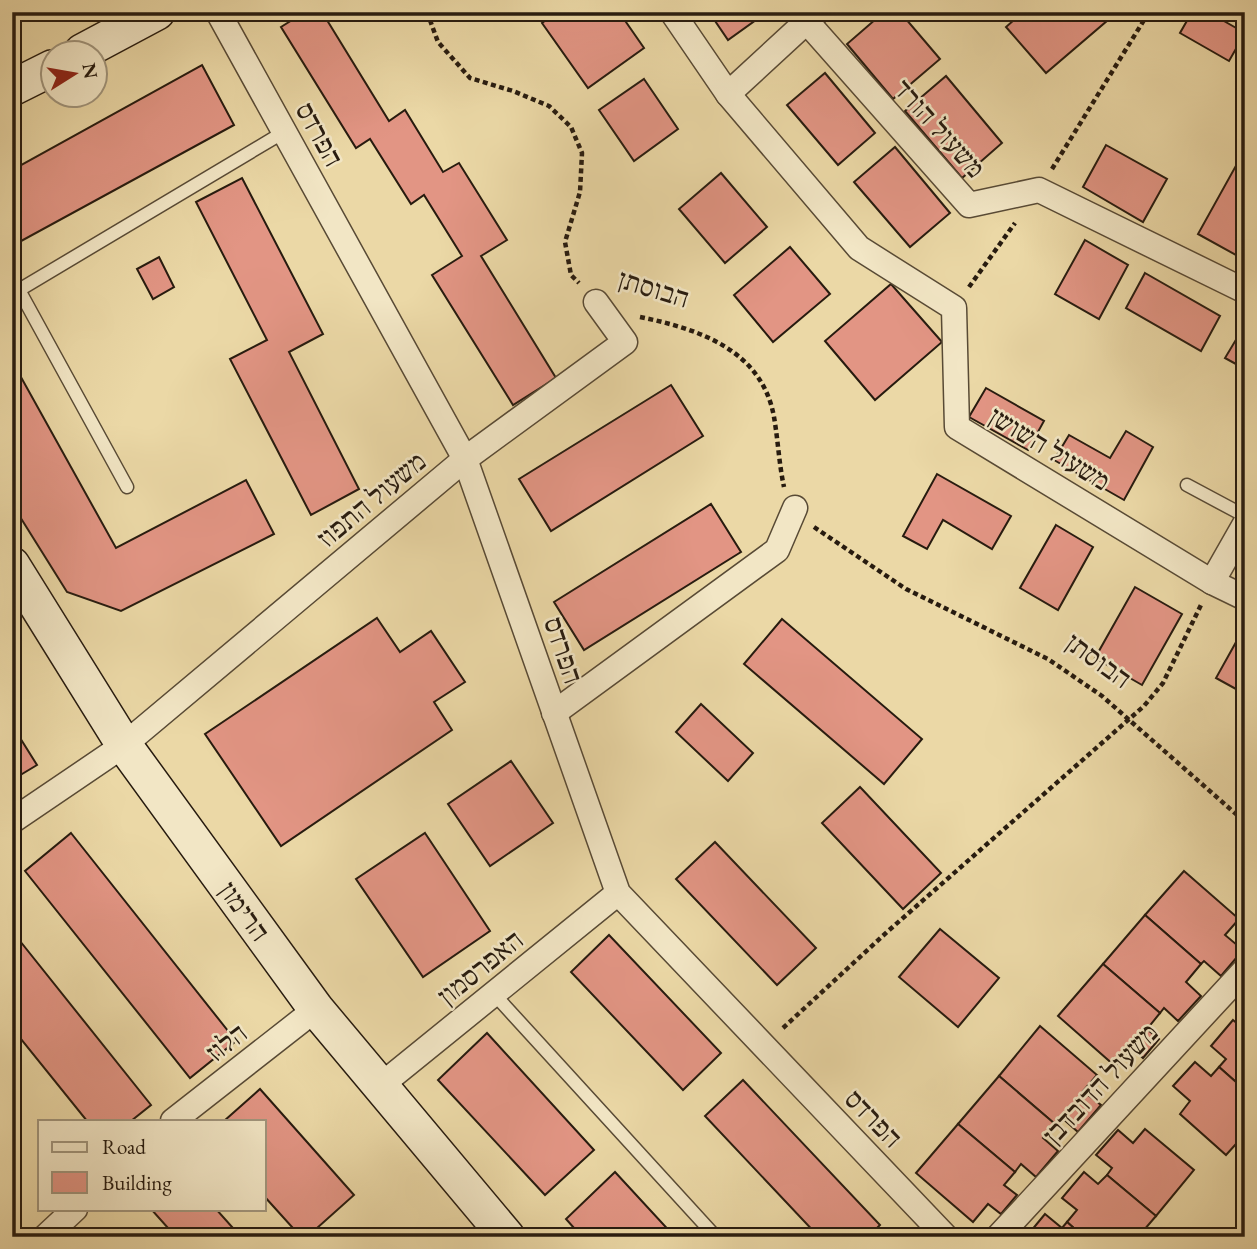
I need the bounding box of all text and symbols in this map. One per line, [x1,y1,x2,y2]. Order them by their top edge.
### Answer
north arrow [38,38,108,108]
text: N [76,61,104,81]
street label: משעול הורד [886,71,994,185]
street label: הפרדס [288,95,352,173]
street label: הבוסתן [614,260,694,316]
street label: משעול השושן [983,398,1117,498]
street label: משעול התפוז [309,443,433,555]
street label: הפרדס [536,612,592,688]
street label: הבוסתן [1059,624,1139,696]
street label: הרימון [211,874,279,948]
street label: האפרסמון [430,921,530,1013]
street label: הלוז [198,1015,254,1069]
street label: משעול הדובדבן [1034,1015,1166,1151]
street label: הפרדס [837,1081,911,1155]
legend [38,1120,266,1210]
text: Road [102,1133,146,1160]
text: Building [102,1169,172,1196]

